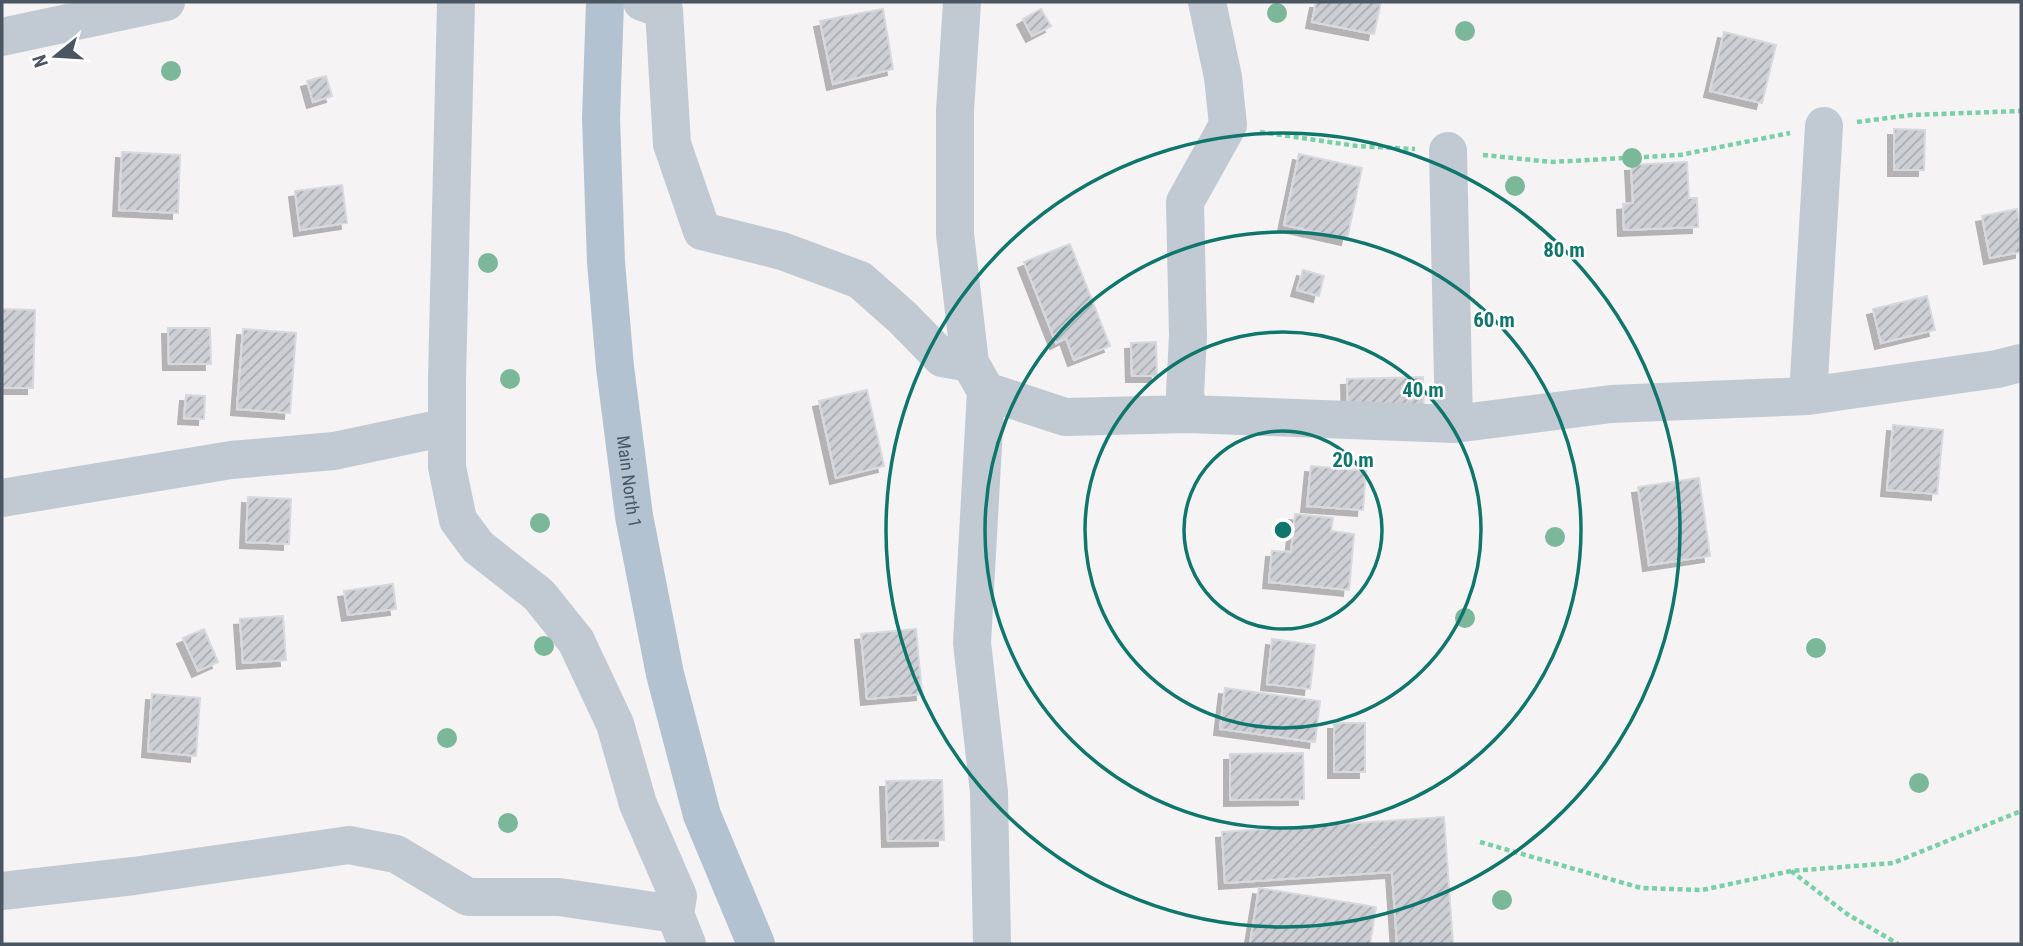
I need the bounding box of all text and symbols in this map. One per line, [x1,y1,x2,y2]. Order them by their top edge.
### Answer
north arrow [21,21,91,91]
text: N [28,52,53,70]
text: 80 m [1543,238,1585,262]
text: 60 m [1473,308,1515,332]
text: 40 m [1402,378,1444,402]
street label: Main North 1 [613,434,647,529]
text: 20 m [1332,448,1374,472]
centre of rings [1271,518,1295,542]

